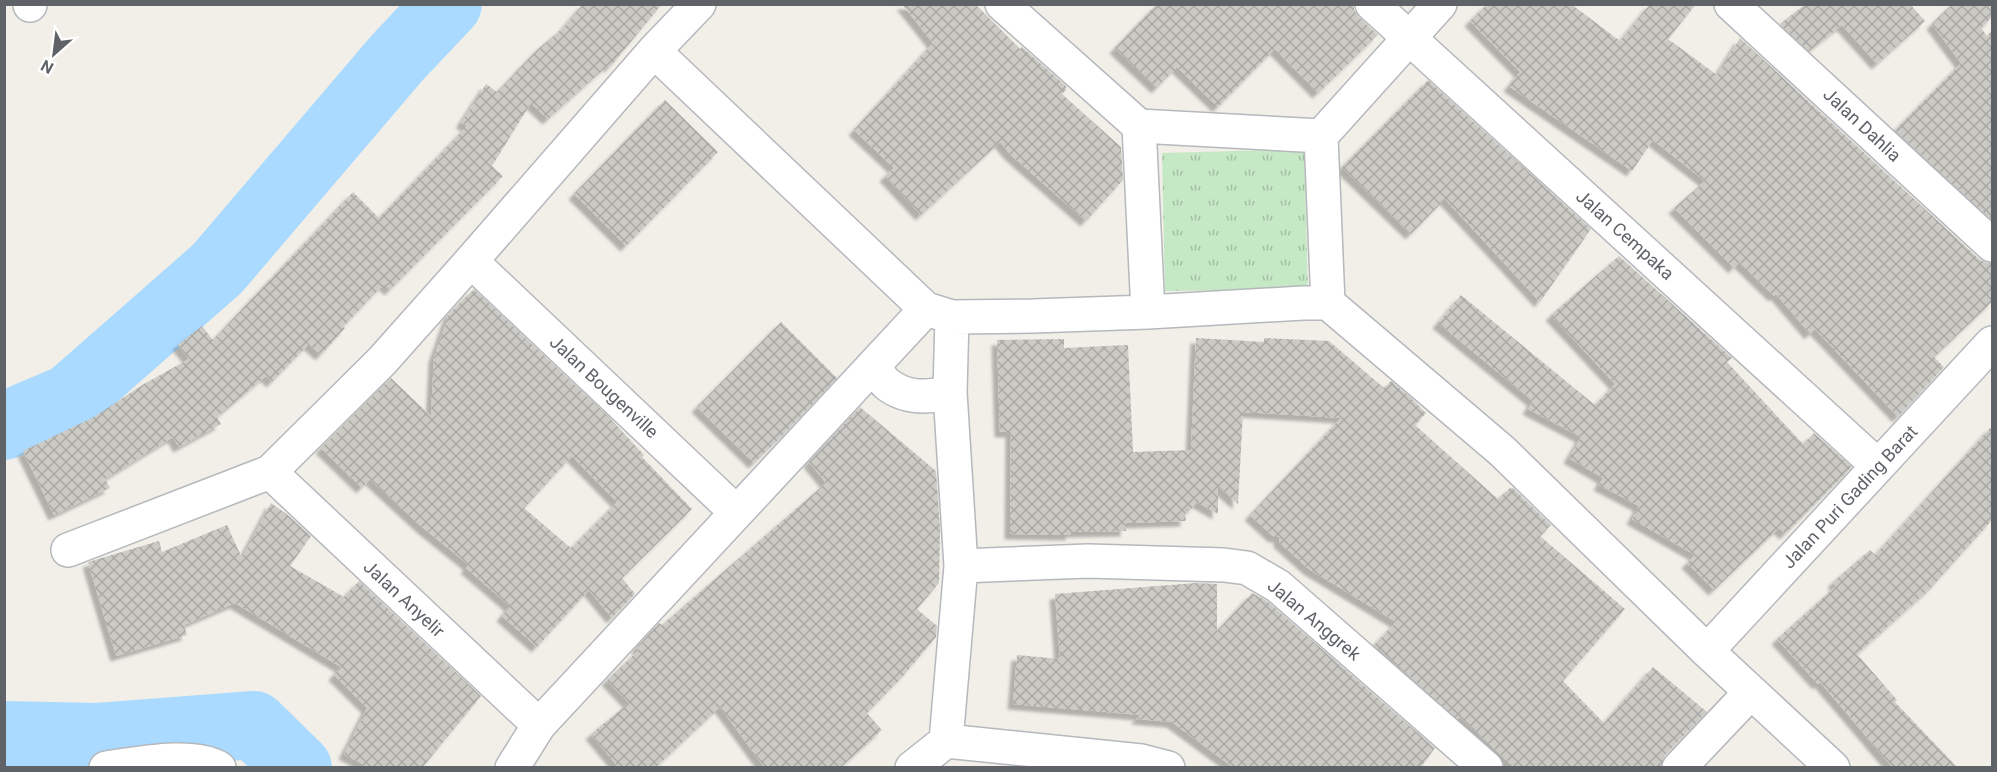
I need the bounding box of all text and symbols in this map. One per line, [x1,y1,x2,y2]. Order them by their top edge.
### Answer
north arrow [24,24,84,84]
text: N [38,56,57,78]
street label: Jalan Dahlia [1819,83,1905,166]
street label: Jalan Cempaka [1572,185,1678,284]
street label: Jalan Bougenville [546,331,663,442]
street label: Jalan Puri Gading Barat [1778,421,1922,573]
street label: Jalan Anyelir [360,556,449,641]
street label: Jalan Anggrek [1264,575,1366,665]

